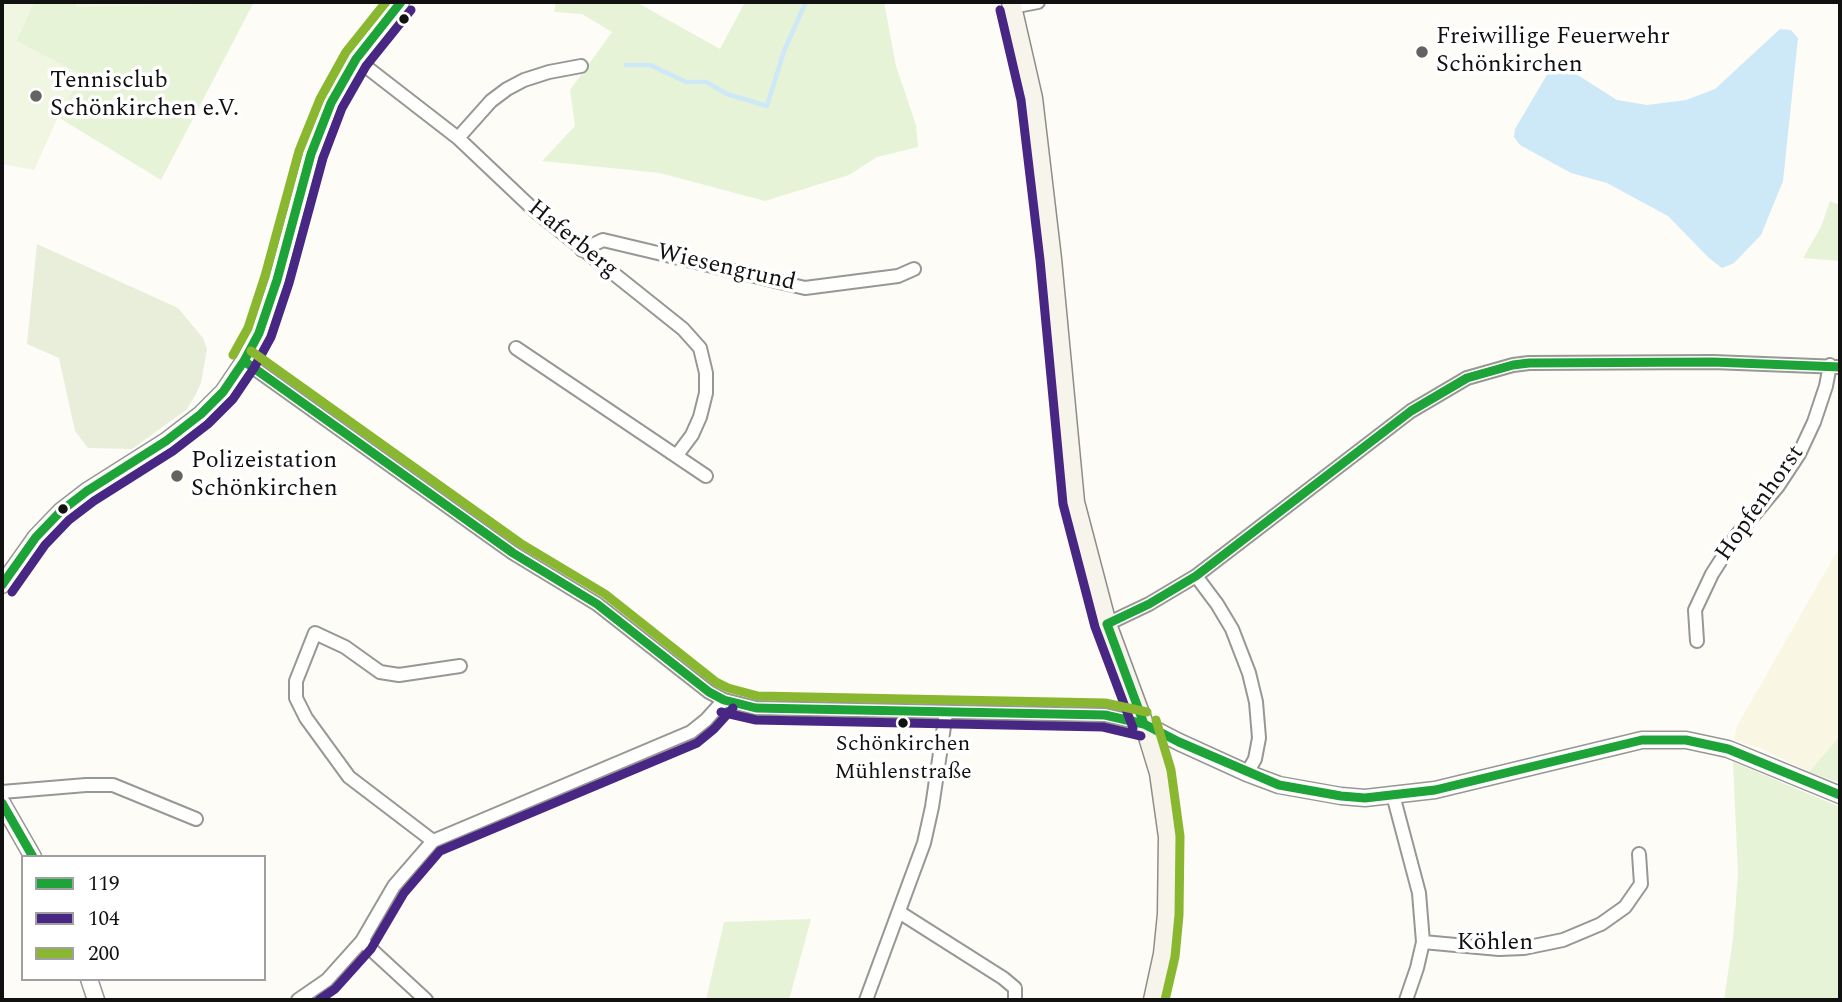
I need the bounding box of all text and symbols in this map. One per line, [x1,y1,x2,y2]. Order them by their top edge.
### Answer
unlabelled marker [397,12,411,26]
place label: Freiwillige Feuerwehr Schönkirchen [1436,24,1670,80]
marker: Freiwillige Feuerwehr Schönkirchen [1414,44,1430,60]
place label: Tennisclub Schönkirchen e.V. [50,68,239,124]
marker: Tennisclub Schönkirchen e.V. [28,88,44,104]
street label: Haferberg [521,195,623,285]
street label: Wiesengrund [654,239,798,299]
street label: Hopfenhorst [1711,440,1811,568]
place label: Polizeistation Schönkirchen [191,448,338,504]
marker: Polizeistation Schönkirchen [169,468,185,484]
unlabelled marker [56,502,70,516]
marker: Schönkirchen Mühlenstraße [896,716,910,730]
place label: Schönkirchen Mühlenstraße [834,733,972,784]
legend [21,855,266,981]
text: 119 [88,868,120,900]
text: 104 [88,903,120,935]
street label: Köhlen [1457,930,1533,958]
text: 200 [88,938,120,970]

